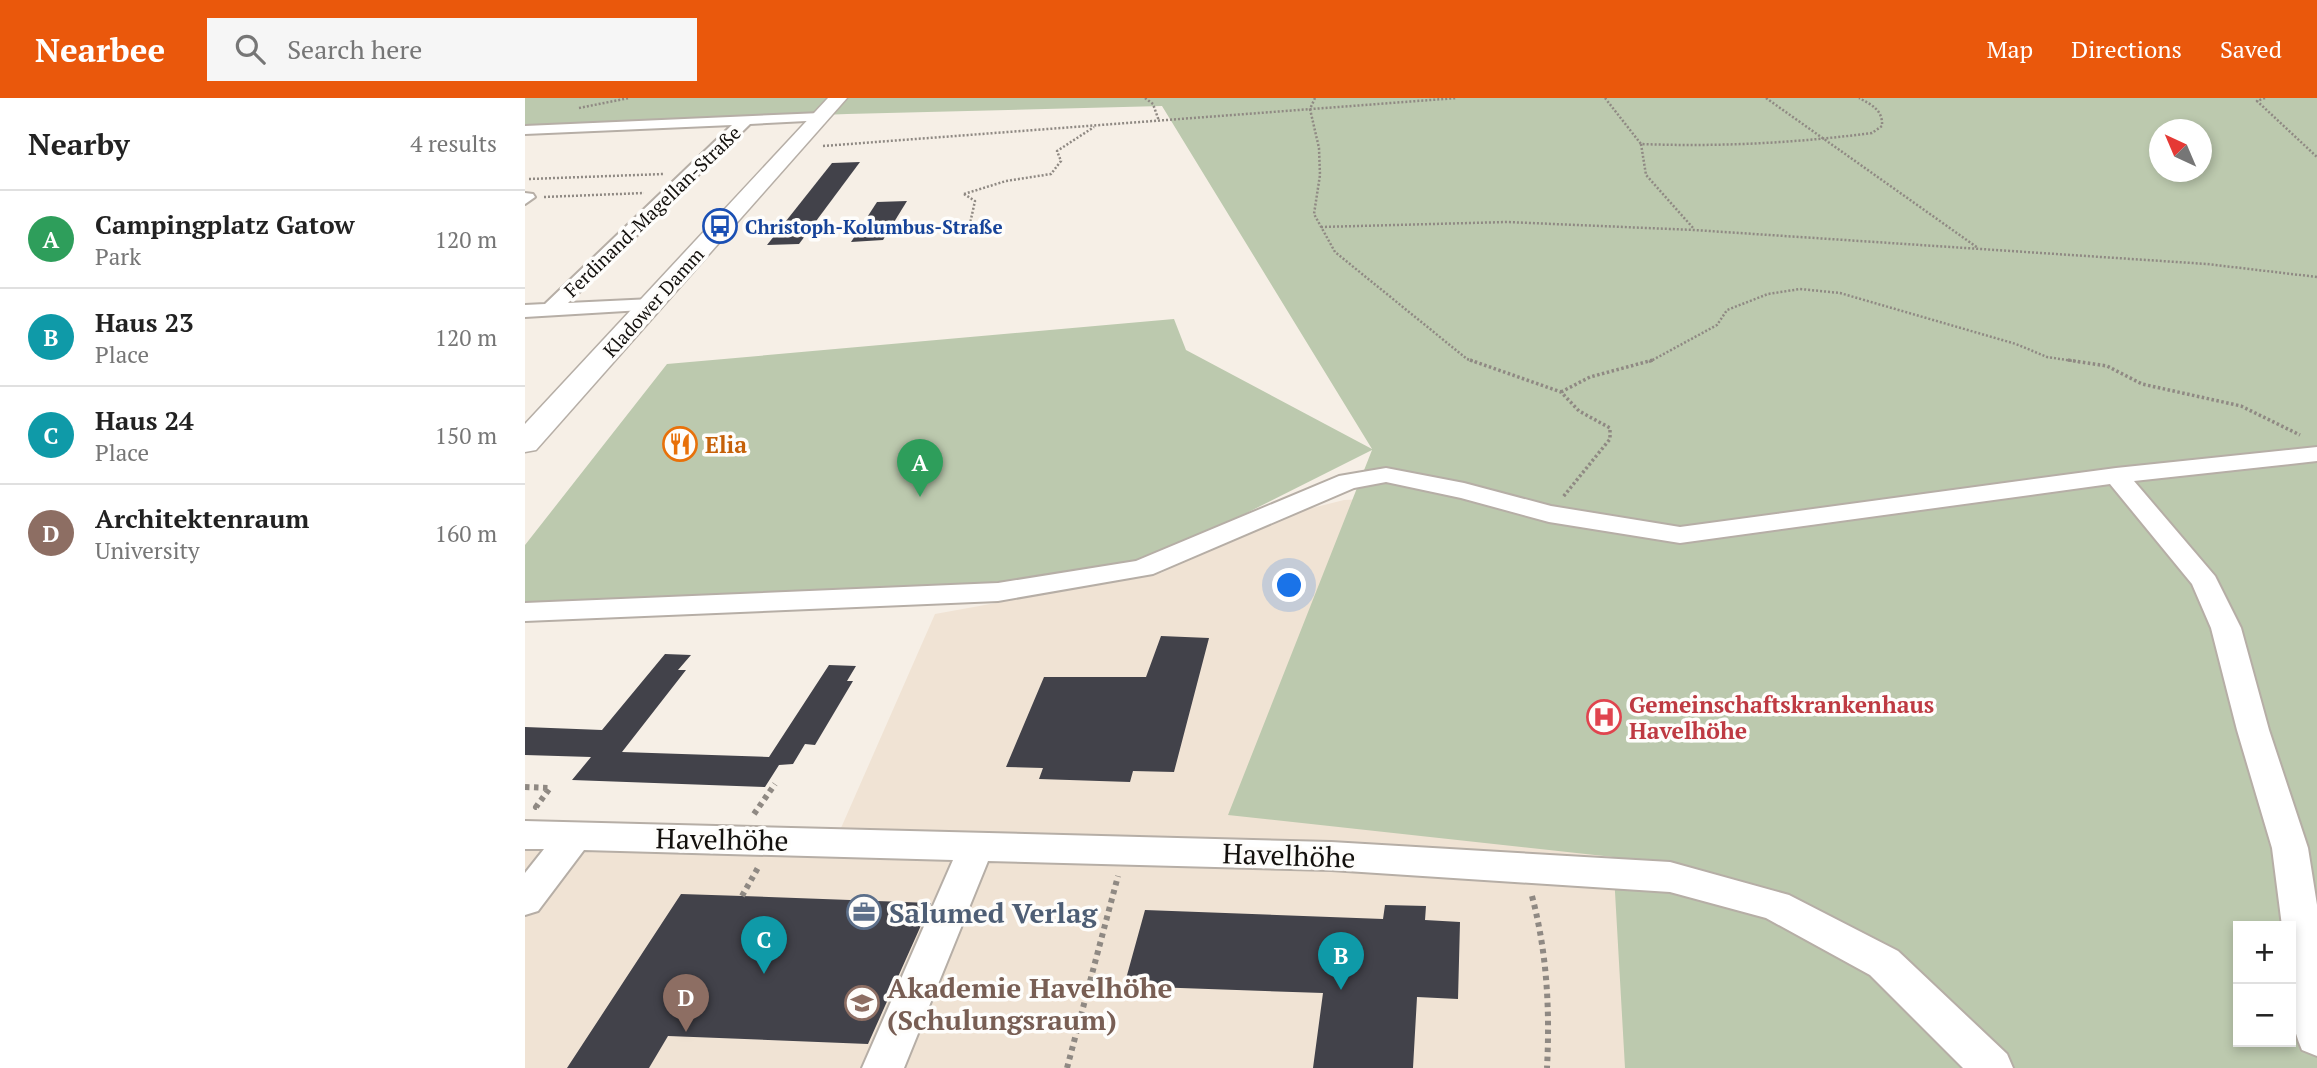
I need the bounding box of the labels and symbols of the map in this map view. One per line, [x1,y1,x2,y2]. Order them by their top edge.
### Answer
north arrow [2149,119,2212,182]
street label: Ferdinand-Magellan-Straße [558,120,746,302]
bus stop icon: Christoph-Kolumbus-Straße [701,207,739,245]
place label: Christoph-Kolumbus-Straße [745,214,1003,239]
street label: Kladower Damm [597,241,709,362]
restaurant icon: Elia [661,425,699,463]
place label: Elia [705,429,747,460]
pin: A [897,439,943,497]
your location [1272,568,1306,602]
place label: Gemeinschaftskrankenhaus Havelhöhe [1629,689,1934,746]
hospital icon: Gemeinschaftskrankenhaus Havelhöhe [1585,698,1623,736]
street label: Havelhöhe [655,819,789,859]
street label: Havelhöhe [1222,834,1356,876]
office icon: Salumed Verlag [845,893,883,931]
place label: Salumed Verlag [889,894,1099,931]
pin: C [741,916,787,974]
pin: B [1318,932,1364,990]
place label: Akademie Havelhöhe (Schulungsraum) [887,969,1173,1038]
pin: D [663,974,709,1032]
school or university icon: Akademie Havelhöhe (Schulungsraum) [843,984,881,1022]

